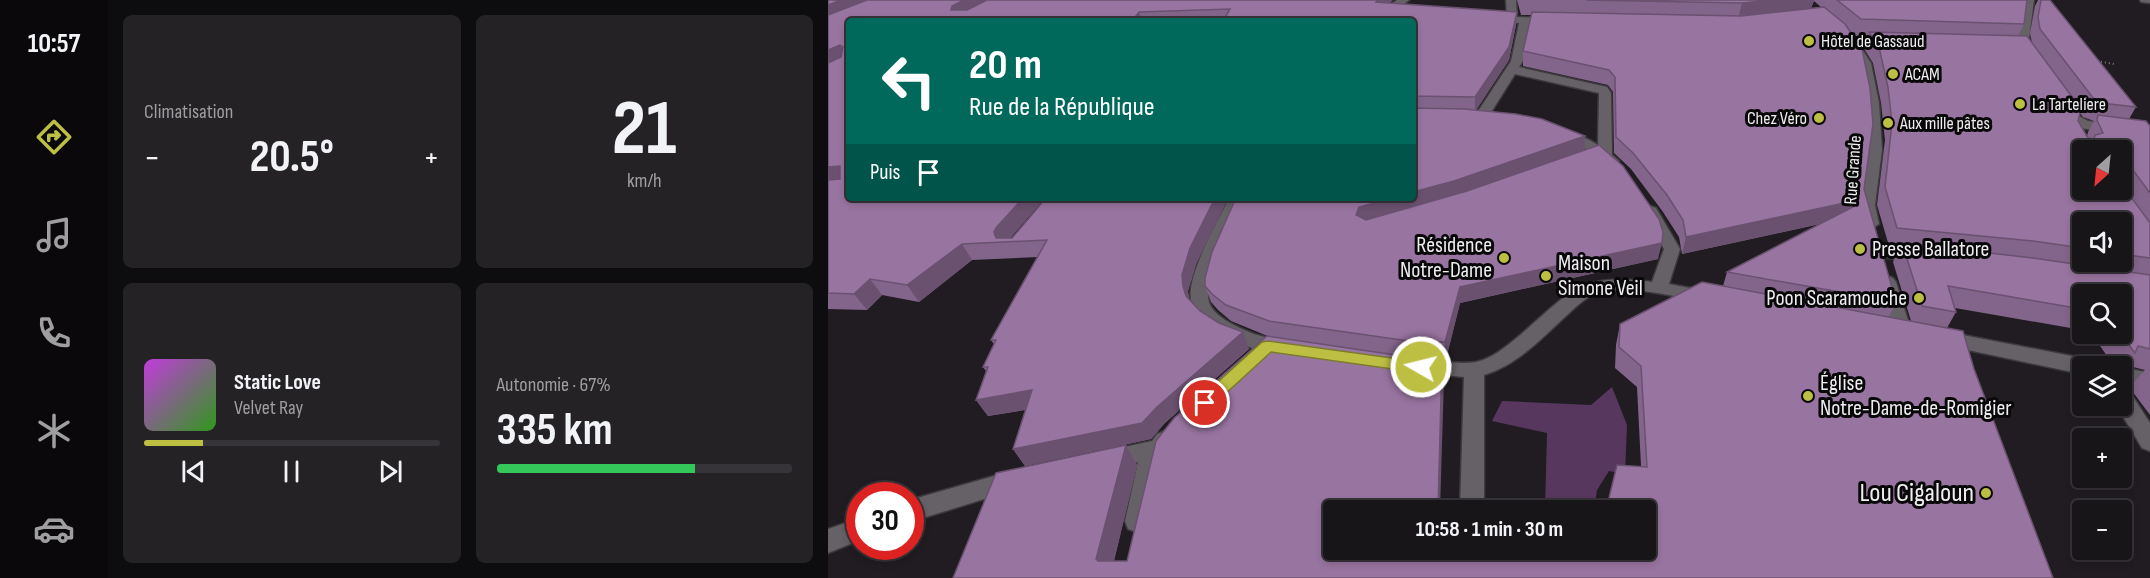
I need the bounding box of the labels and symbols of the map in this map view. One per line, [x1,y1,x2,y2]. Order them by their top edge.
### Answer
place label: Hôtel de Gassaud [1821,31,1924,52]
marker: Hôtel de Gassaud [1802,34,1816,48]
place label: ACAM [1904,64,1940,85]
marker: ACAM [1886,67,1900,81]
place label: La Tarteliere [2032,94,2106,115]
marker: La Tarteliere [2013,97,2027,111]
place label: Chez Véro [1747,108,1807,129]
marker: Chez Véro [1812,111,1826,125]
place label: Aux mille pâtes [1899,113,1990,134]
marker: Aux mille pâtes [1881,116,1895,130]
street label: Rue Grande [1840,135,1866,205]
north arrow [2072,140,2132,200]
place label: Résidence Notre-Dame [1400,232,1492,284]
place label: Presse Ballatore [1872,236,1989,263]
marker: Presse Ballatore [1853,242,1867,256]
place label: Maison Simone Veil [1558,250,1643,302]
marker: Résidence Notre-Dame [1497,251,1511,265]
marker: Maison Simone Veil [1539,269,1553,283]
place label: Poon Scaramouche [1766,285,1907,312]
marker: Poon Scaramouche [1912,291,1926,305]
position arrow [1389,335,1453,399]
place label: Église Notre-Dame-de-Romigier [1820,370,2012,422]
pin [1179,377,1230,428]
marker: Église Notre-Dame-de-Romigier [1801,389,1815,403]
place label: Lou Cigaloun [1860,477,1974,509]
speed limit sign: 30 [846,482,924,560]
marker: Lou Cigaloun [1979,486,1993,500]

